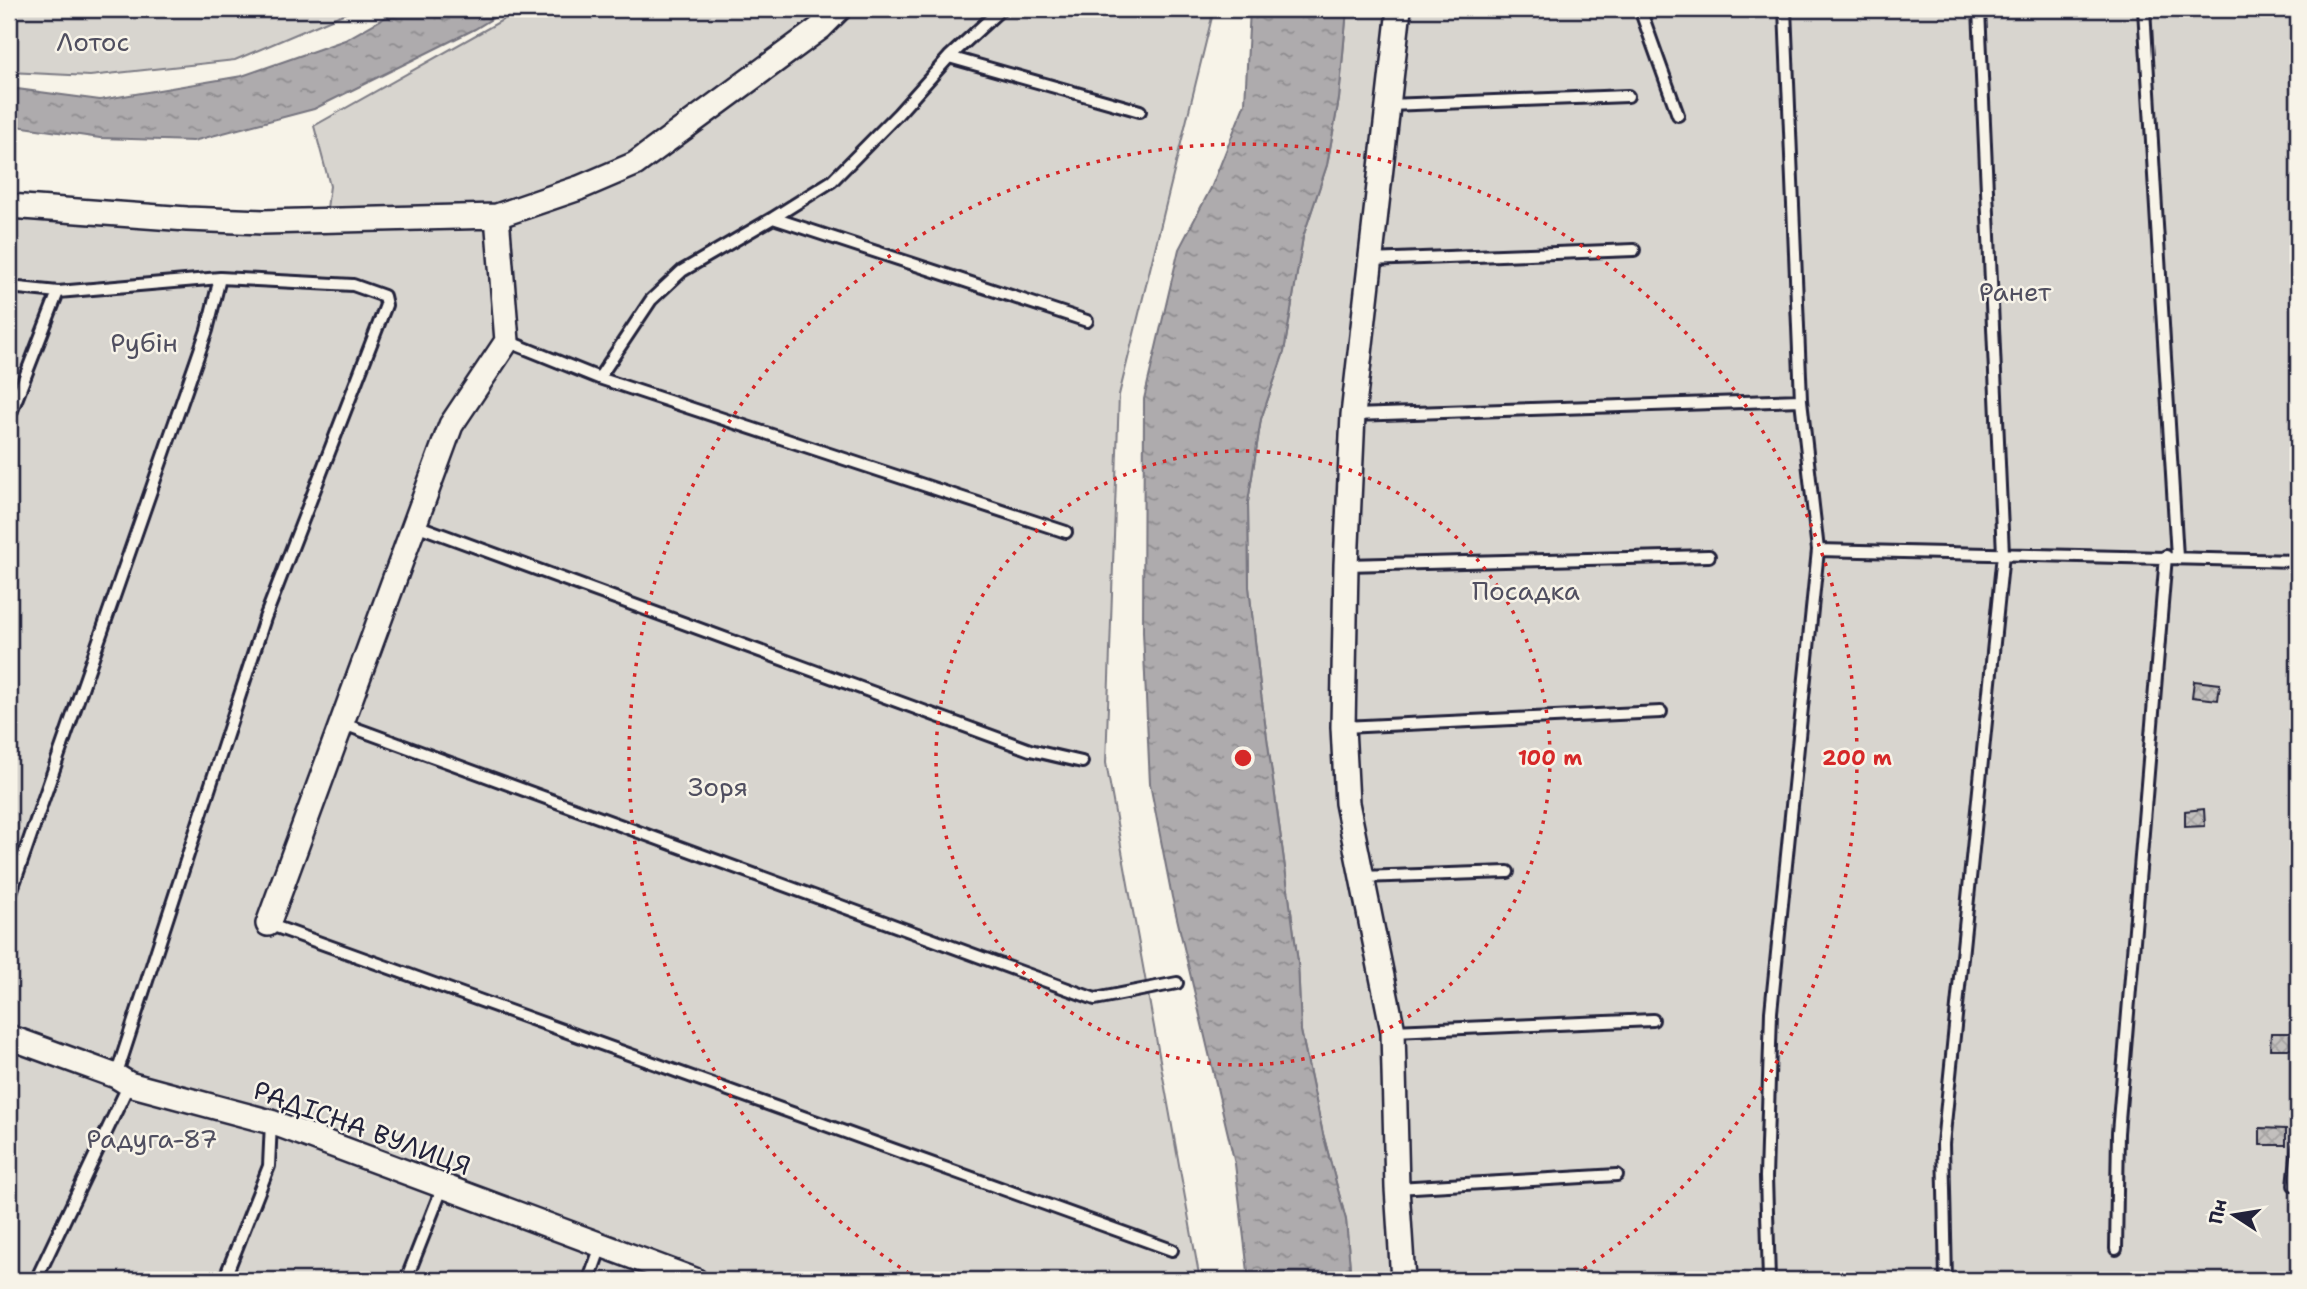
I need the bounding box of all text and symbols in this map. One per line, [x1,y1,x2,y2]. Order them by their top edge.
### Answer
park label: Лотос [56,24,130,59]
park label: Ранет [1979,274,2052,309]
park label: Рубін [110,325,178,360]
park label: Посадка [1472,573,1580,608]
text: 100 m [1518,744,1582,772]
text: 200 m [1822,744,1892,772]
centre of rings [1231,746,1255,770]
park label: Зоря [688,769,748,804]
street label: РАДІСНА ВУЛИЦЯ [249,1072,476,1183]
park label: Радуга-87 [86,1121,218,1156]
north arrow [2198,1180,2268,1250]
text: Пн [2203,1197,2233,1226]

